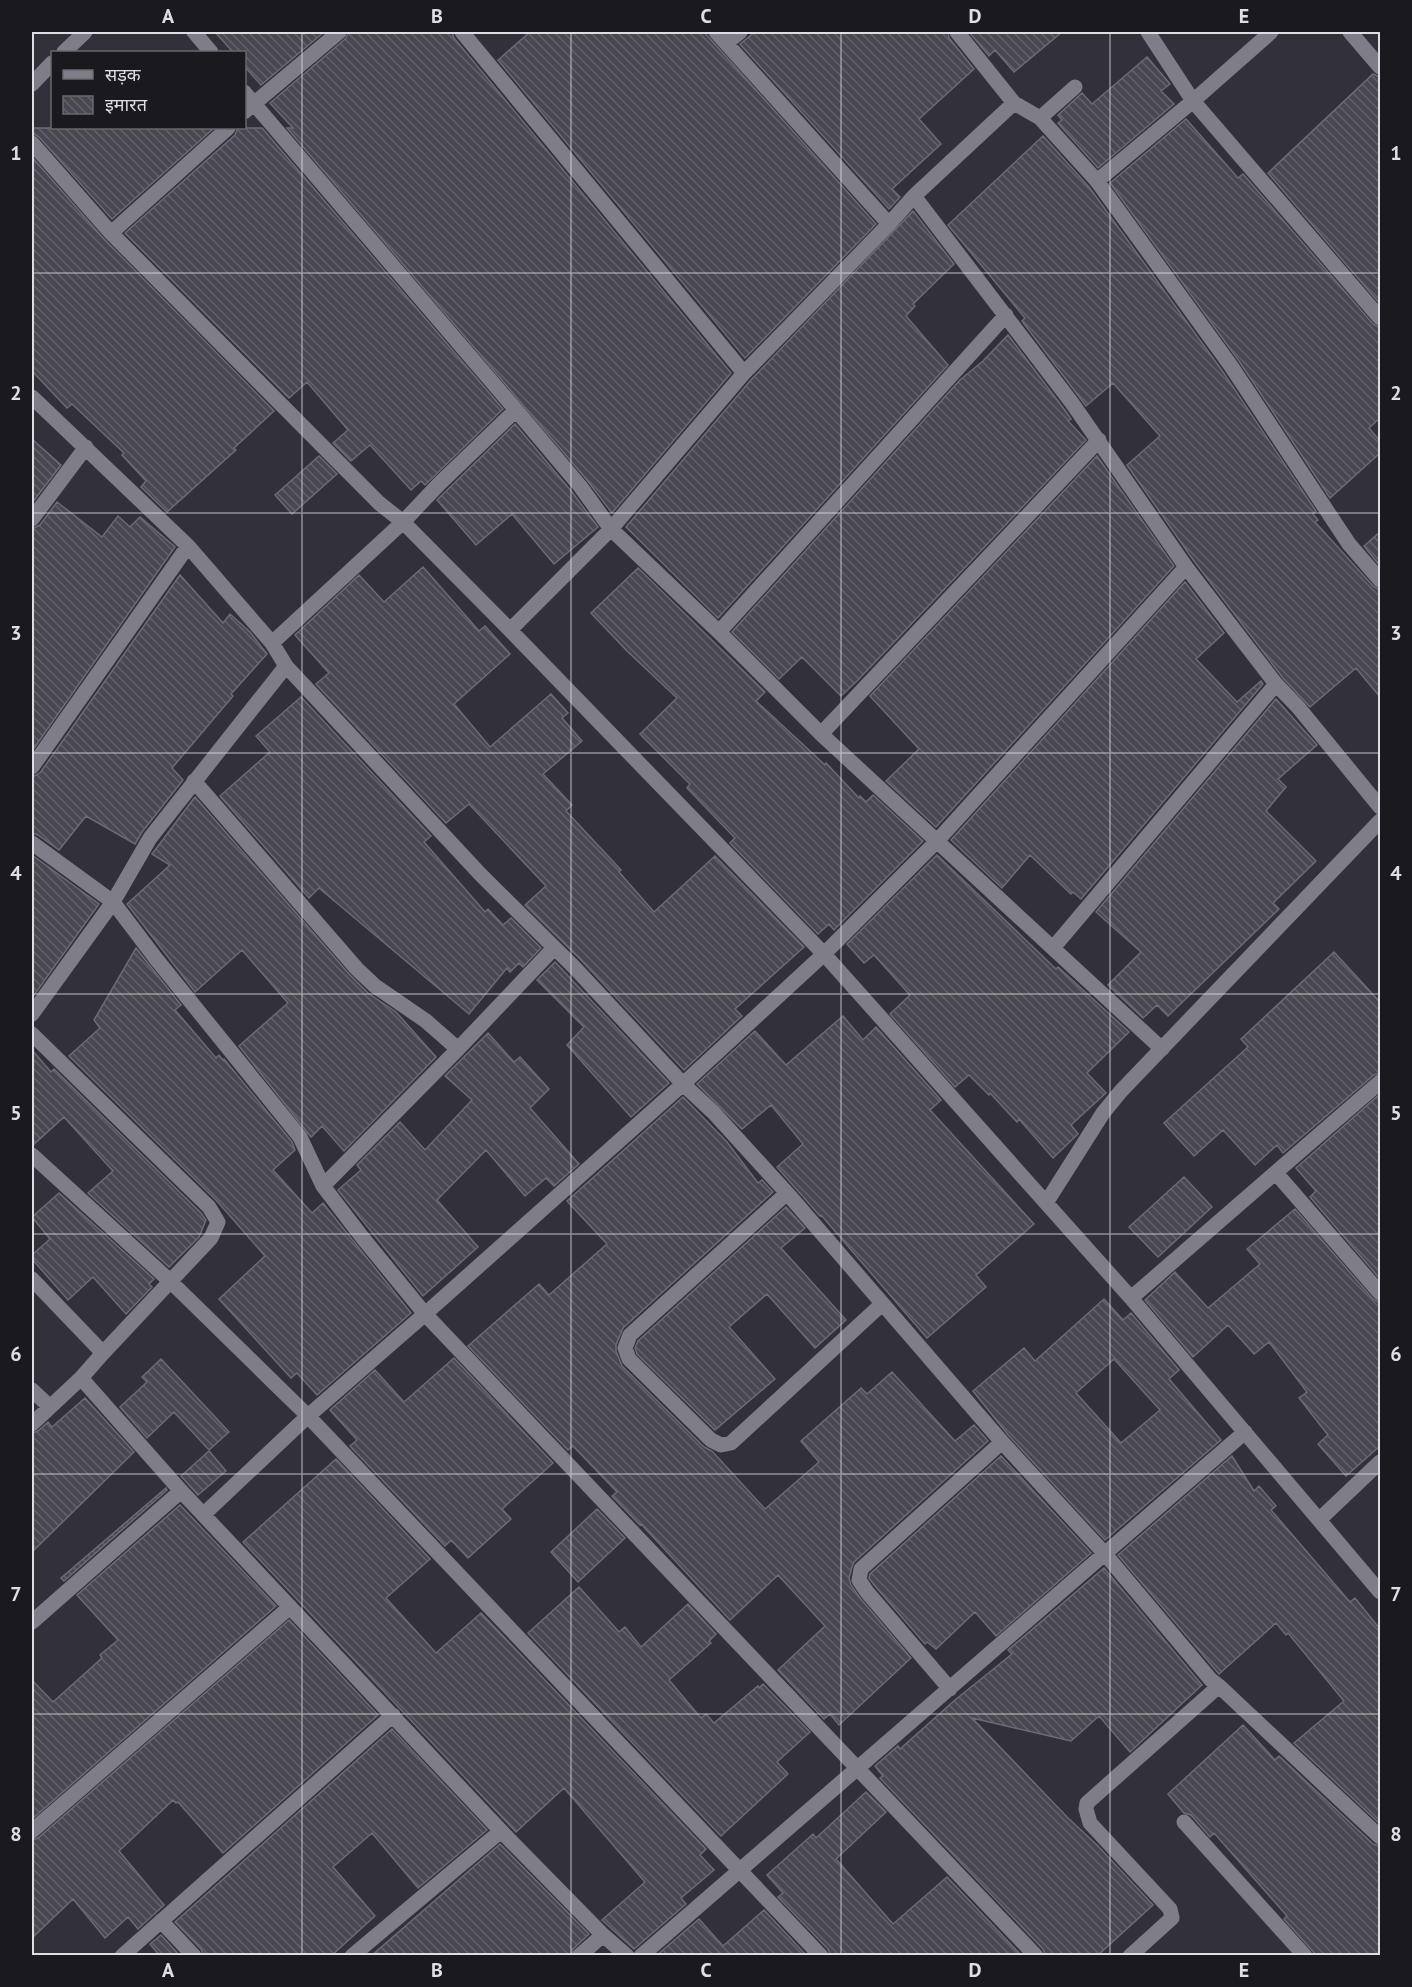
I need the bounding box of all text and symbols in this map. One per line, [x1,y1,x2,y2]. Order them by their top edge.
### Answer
text: A [162,3,175,29]
text: B [431,3,443,29]
text: C [700,3,712,29]
text: D [969,3,982,29]
text: E [1239,3,1249,29]
legend [51,51,246,129]
text: सड़क [105,63,142,86]
text: इमारत [105,93,148,116]
text: 1 [10,140,22,166]
text: 1 [1390,140,1402,166]
text: 2 [10,380,22,406]
text: 2 [1390,380,1402,406]
text: 3 [10,620,22,646]
text: 3 [1390,620,1402,646]
text: 4 [10,860,22,886]
text: 4 [1390,860,1402,886]
text: 5 [10,1100,22,1126]
text: 5 [1390,1100,1402,1126]
text: 6 [10,1341,22,1367]
text: 6 [1390,1341,1402,1367]
text: 7 [10,1581,22,1607]
text: 7 [1390,1581,1402,1607]
text: 8 [10,1821,22,1847]
text: 8 [1390,1821,1402,1847]
text: A [162,1957,175,1983]
text: B [431,1957,443,1983]
text: C [700,1957,712,1983]
text: D [969,1957,982,1983]
text: E [1239,1957,1249,1983]

